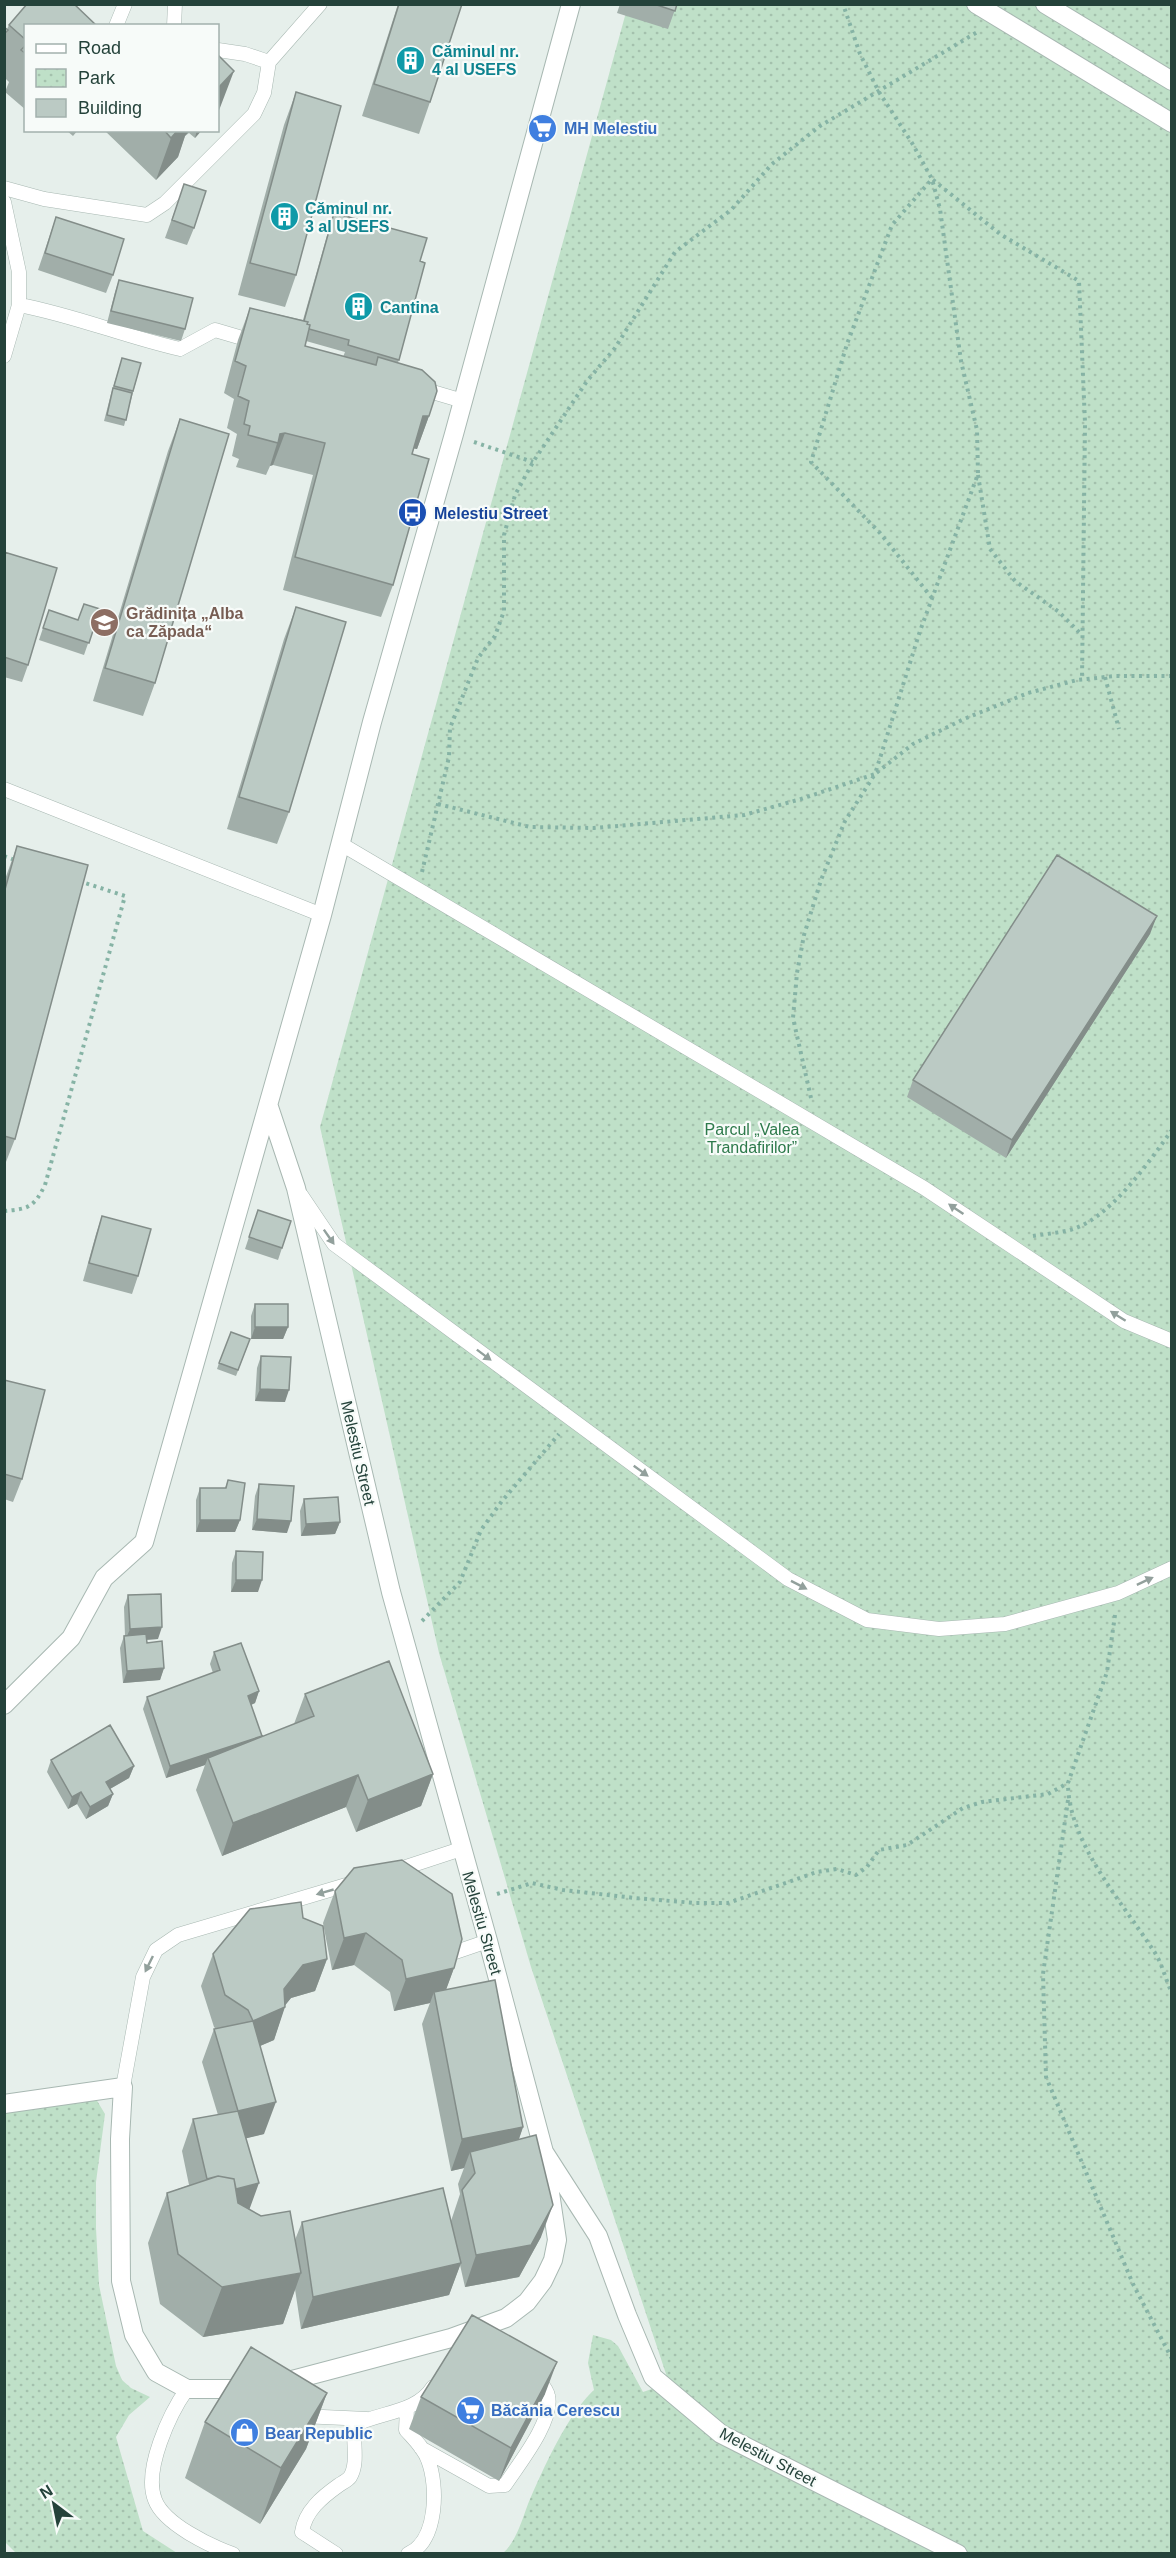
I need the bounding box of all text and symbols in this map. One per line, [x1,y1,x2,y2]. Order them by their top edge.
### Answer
legend [24,24,219,132]
text: Road [78,38,121,58]
place label: Căminul nr. 4 al USEFS [432,43,519,78]
building icon: Căminul nr. 4 al USEFS [395,44,427,76]
text: Park [78,68,116,88]
text: Building [78,98,142,118]
supermarket icon: MH Melestiu [527,112,559,144]
place label: MH Melestiu [564,120,657,137]
place label: Căminul nr. 3 al USEFS [305,200,392,235]
building icon: Căminul nr. 3 al USEFS [268,201,300,233]
building icon: Cantina [343,291,375,323]
place label: Cantina [380,299,439,316]
bus stop icon: Melestiu Street [397,497,429,529]
place label: Melestiu Street [434,505,548,522]
place label: Grădinița „Alba ca Zăpada“ [126,605,243,640]
school or university icon: Grădinița „Alba ca Zăpada“ [89,606,121,638]
park label: Parcul „Valea Trandafirilor” [705,1121,800,1156]
one-way arrow [948,1204,964,1215]
one-way arrow [323,1228,335,1244]
one-way arrow [1110,1311,1127,1322]
one-way arrow [475,1349,491,1361]
street label: Melestiu Street [338,1399,378,1507]
one-way arrow [633,1464,648,1476]
one-way arrow [1136,1576,1153,1585]
one-way arrow [790,1580,807,1589]
street label: Melestiu Street [459,1869,505,1977]
one-way arrow [316,1888,334,1897]
one-way arrow [145,1955,154,1972]
supermarket icon: Băcănia Cerescu [454,2394,486,2426]
place label: Băcănia Cerescu [491,2402,620,2419]
shop icon: Bear Republic [228,2417,260,2449]
street label: Melestiu Street [717,2424,820,2490]
place label: Bear Republic [265,2425,373,2442]
north arrow [24,2474,84,2534]
text: N [37,2481,56,2502]

